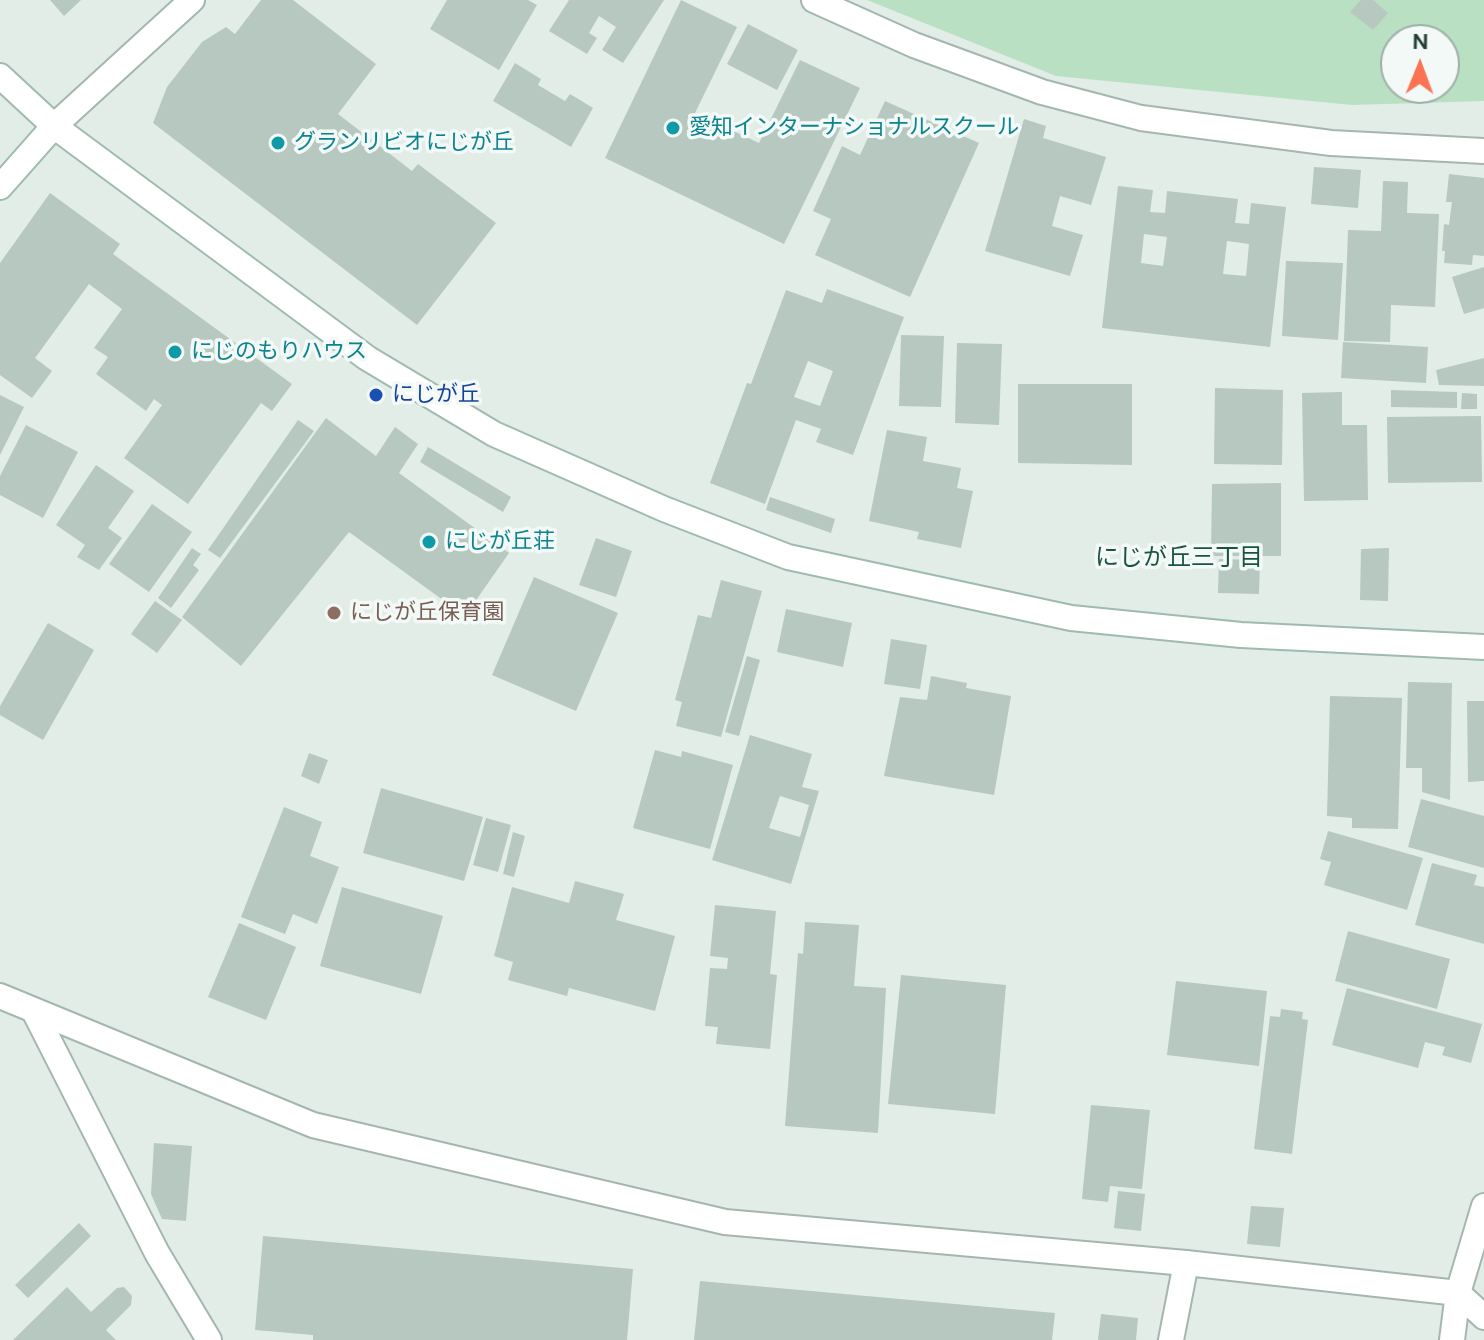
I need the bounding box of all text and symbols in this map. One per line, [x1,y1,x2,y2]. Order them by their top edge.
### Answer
north arrow [1380,24,1460,104]
text: N [1412,27,1429,56]
place label: 愛知インターナショナルスクール [689,115,1019,141]
marker: 愛知インターナショナルスクール [664,119,682,137]
place label: グランリビオにじが丘 [294,130,514,156]
marker: グランリビオにじが丘 [269,134,287,152]
place label: にじのもりハウス [191,339,367,365]
marker: にじのもりハウス [166,343,184,361]
place label: にじが丘 [392,382,480,408]
marker: にじが丘 [367,386,385,404]
place label: にじが丘荘 [445,529,555,555]
marker: にじが丘荘 [420,533,438,551]
district label: にじが丘三丁目 [1095,545,1263,573]
place label: にじが丘保育園 [350,600,504,626]
marker: にじが丘保育園 [325,604,343,622]

